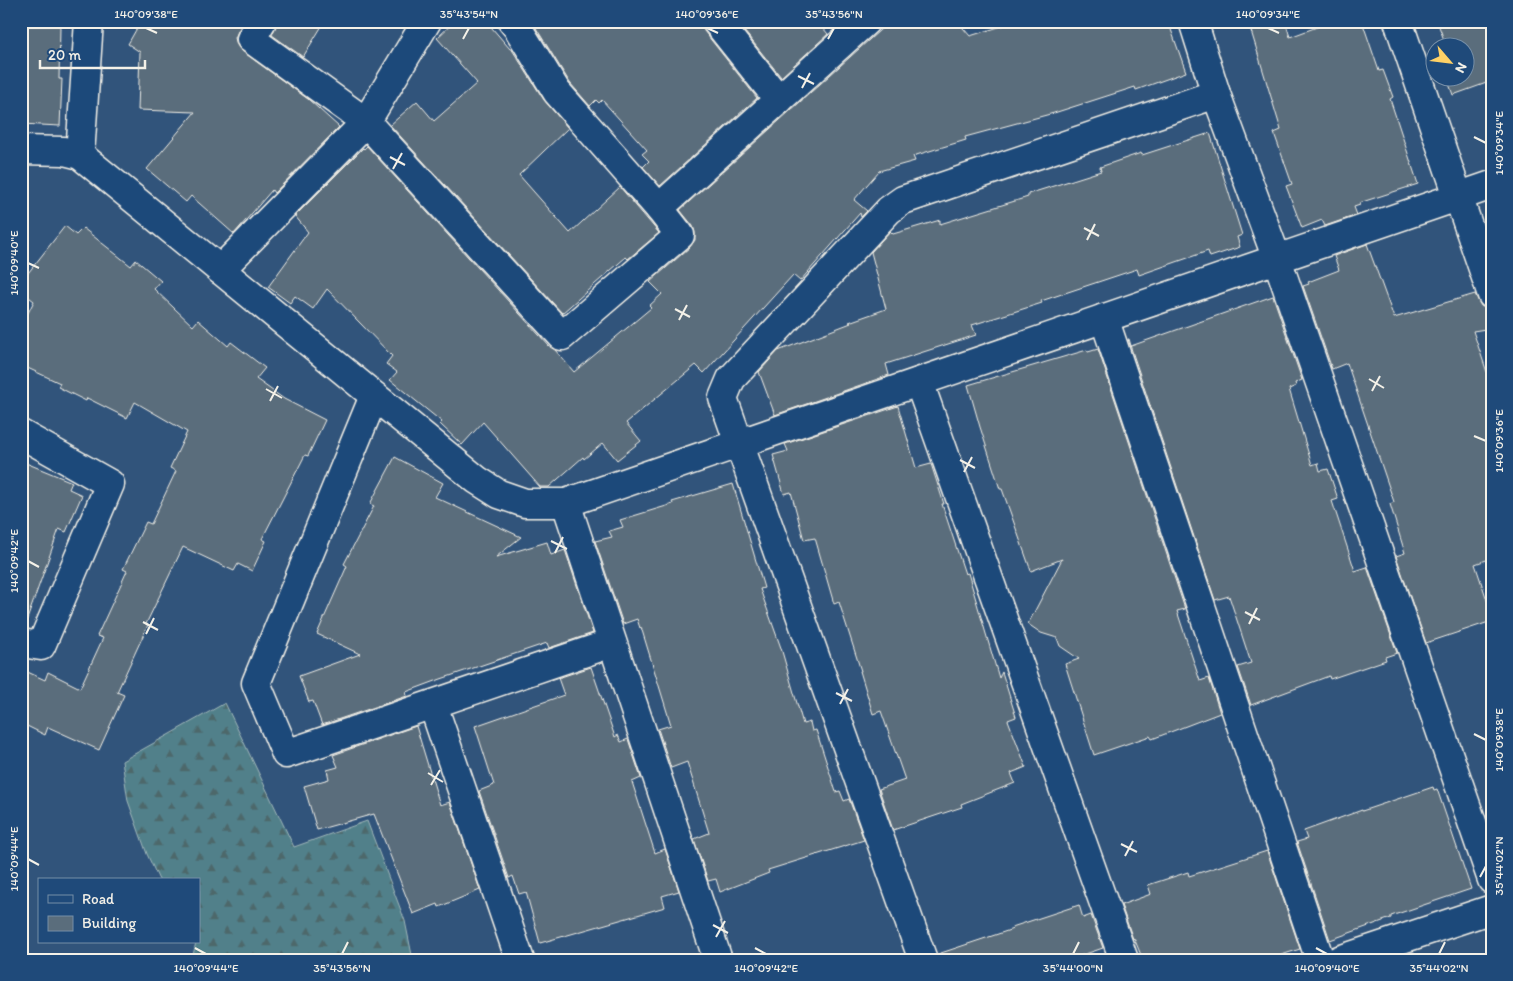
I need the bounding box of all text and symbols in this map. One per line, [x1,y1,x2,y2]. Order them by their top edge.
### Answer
text: 140°09'38"E [114,7,178,21]
text: 35°43'54"N [440,7,498,21]
text: 140°09'36"E [675,7,739,21]
text: 35°43'56"N [805,7,863,21]
text: 140°09'34"E [1236,7,1301,21]
scale bar [40,38,145,70]
north arrow [1426,38,1476,88]
text: 20 m [48,46,82,64]
text: N [1451,60,1471,76]
text: 140°09'34"E [1492,110,1506,175]
text: 140°09'40"E [7,230,21,296]
text: 140°09'36"E [1492,409,1506,473]
text: 140°09'42"E [7,529,21,593]
text: 140°09'38"E [1492,708,1506,772]
text: 140°09'44"E [7,826,21,892]
text: 35°44'02"N [1492,836,1506,896]
legend [38,878,200,944]
text: Road [82,890,115,908]
text: Building [82,914,136,932]
text: 140°09'44"E [173,961,239,975]
text: 35°43'56"N [313,961,371,975]
text: 140°09'42"E [734,961,798,975]
text: 35°44'00"N [1043,961,1103,975]
text: 140°09'40"E [1294,961,1360,975]
text: 35°44'02"N [1409,961,1469,975]

